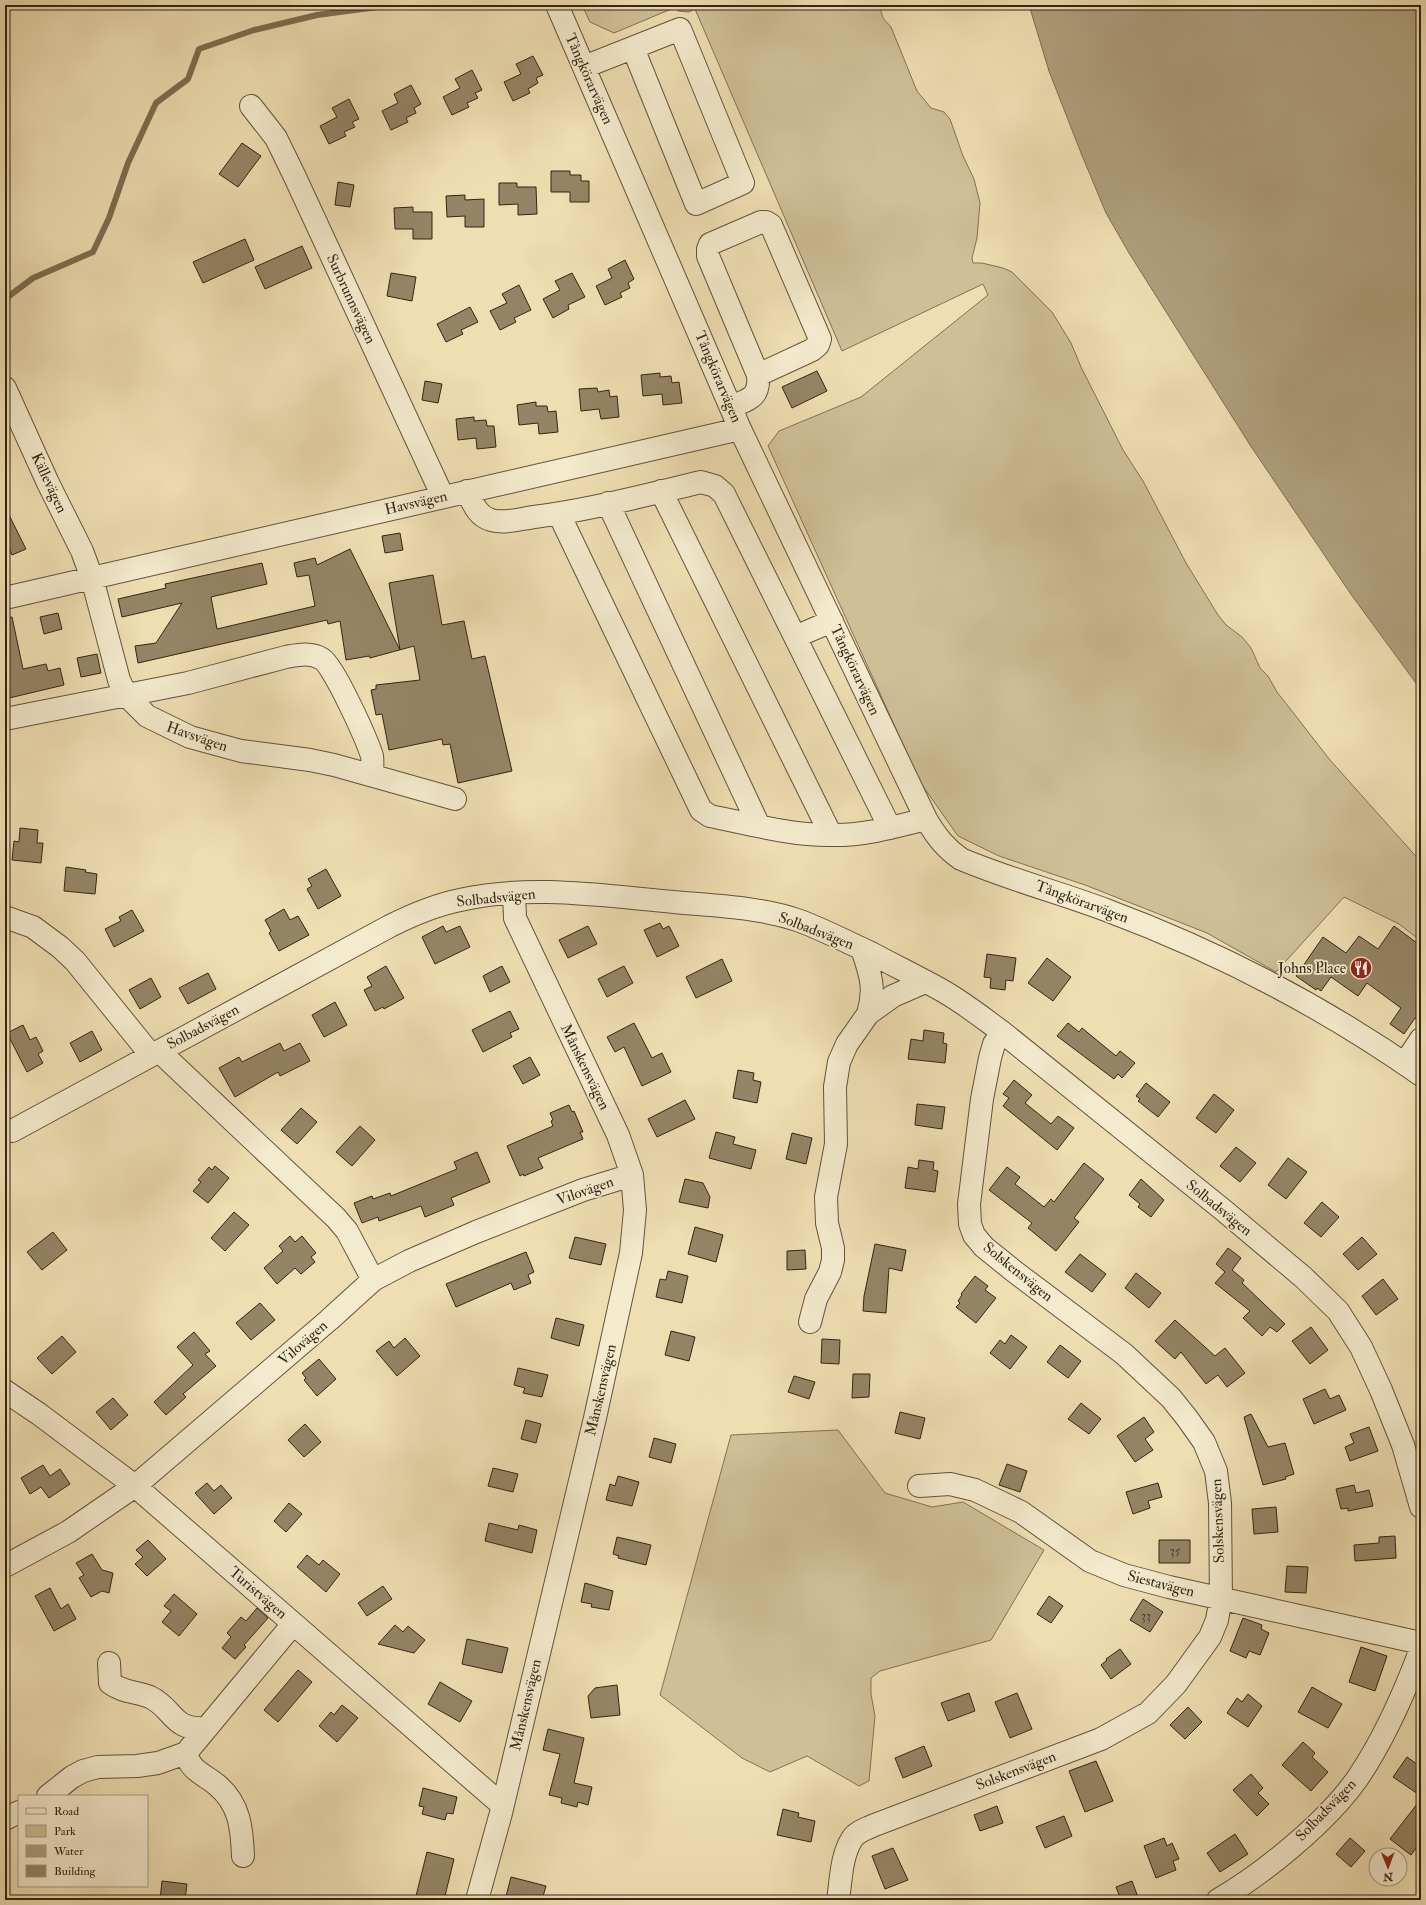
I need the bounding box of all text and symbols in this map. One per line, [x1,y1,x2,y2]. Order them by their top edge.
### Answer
street label: Tångkörarvägen [560,31,618,128]
street label: Surbrunnsvägen [322,251,380,347]
street label: Tångkörarvägen [690,328,746,426]
street label: Källevägen [27,450,71,516]
street label: Havsvägen [383,487,449,519]
street label: Tångkörarvägen [826,622,884,719]
street label: Havsvägen [164,718,230,756]
street label: Tångkörarvägen [1033,876,1131,928]
street label: Solbadsvägen [456,884,537,912]
street label: Solbadsvägen [776,908,857,954]
restaurant icon: Johns Place [1348,955,1374,981]
place label: Johns Place [1277,959,1346,979]
street label: Solbadsvägen [164,1000,243,1054]
street label: Månskensvägen [556,1021,614,1113]
street label: Vilovägen [554,1172,616,1210]
street label: Solbadsvägen [1182,1176,1256,1240]
street label: Solskensvägen [979,1238,1057,1306]
street label: Vilovägen [274,1316,332,1370]
street label: Månskensvägen [581,1342,621,1438]
street label: Solskensvägen [1207,1478,1229,1564]
house number: 35 [1170,1543,1181,1559]
street label: Turistvägen [225,1563,291,1624]
street label: Siestavägen [1126,1567,1197,1602]
house number: 33 [1141,1608,1151,1624]
street label: Månskensvägen [506,1657,546,1753]
street label: Solskensvägen [973,1747,1059,1795]
street label: Solbadsvägen [1292,1775,1361,1845]
legend [18,1795,148,1887]
text: Road [54,1804,79,1819]
text: Park [54,1824,76,1839]
text: Water [53,1844,84,1859]
north arrow [1368,1847,1408,1887]
text: Building [54,1864,97,1879]
text: N [1382,1870,1394,1883]

